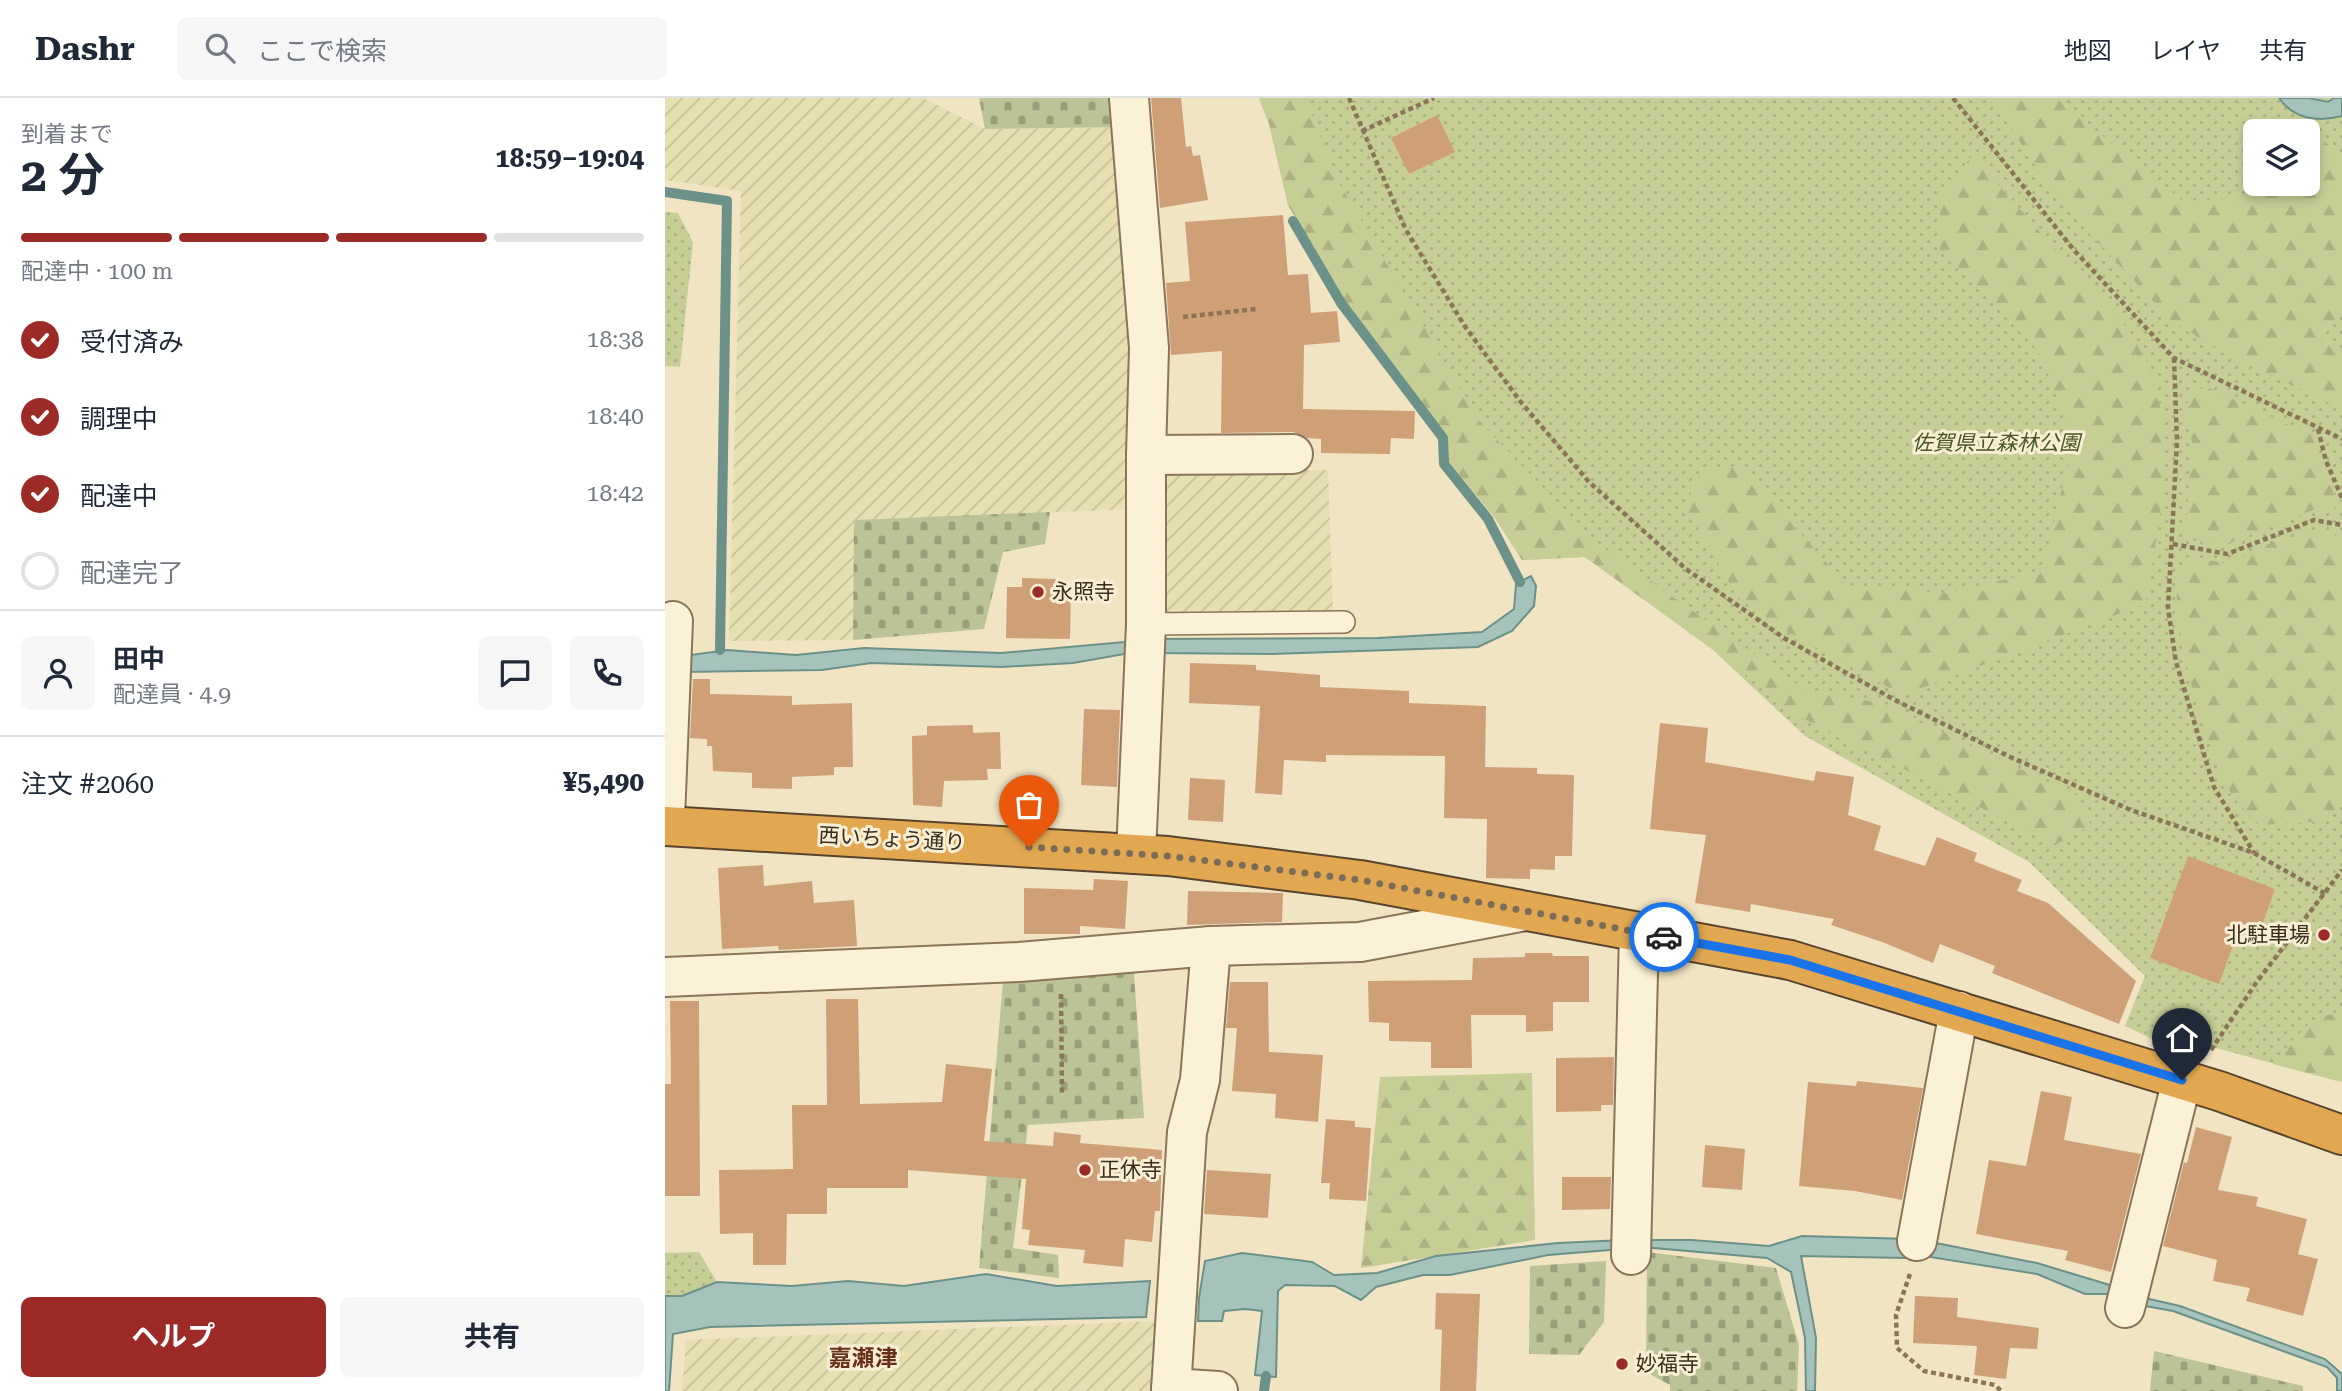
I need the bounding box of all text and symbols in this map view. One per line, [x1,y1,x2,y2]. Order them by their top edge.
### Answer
search box [177,17,667,80]
text: Dashr [35,29,135,68]
icon: search [201,29,239,67]
text: ここで検索 [257,36,387,66]
text: 地図 [2064,37,2112,65]
text: レイヤ [2150,37,2221,65]
text: 共有 [2259,37,2307,65]
map controls [2243,119,2320,196]
button: layers [2243,119,2320,196]
text: 到着まで [21,121,113,148]
text: 18:59–19:04 [495,143,644,173]
text: 2 分 [21,148,104,202]
text: 配達中 · 100 m [21,258,173,285]
icon: check [21,321,59,359]
text: 18:38 [587,326,644,353]
text: 受付済み [80,327,184,357]
icon: check [21,398,59,436]
text: 18:40 [587,403,644,430]
text: 調理中 [80,404,158,434]
park label: 佐賀県立森林公園 [1912,431,2083,455]
icon: check [21,475,59,513]
text: 18:42 [587,480,644,507]
text: 配達中 [80,481,158,511]
text: 配達完了 [80,558,184,588]
place label: 永照寺 [1052,580,1115,604]
marker: 永照寺 [1030,584,1046,600]
button: person [21,636,95,710]
button: chat [478,636,552,710]
button: phone [570,636,644,710]
text: 田中 [113,644,165,674]
text: 配達員 · 4.9 [113,681,231,708]
text: ¥5,490 [563,767,644,797]
text: 注文 #2060 [21,769,154,799]
pin [999,775,1059,847]
icon: bag [1010,786,1048,824]
street label: 西いちょう通り [818,823,966,855]
courier [1629,902,1699,972]
icon: car [1645,918,1683,956]
place label: 北駐車場 [2226,923,2310,947]
marker: 北駐車場 [2316,927,2332,943]
pin [2152,1008,2212,1080]
icon: home [2163,1019,2201,1057]
place label: 正休寺 [1099,1158,1162,1182]
marker: 正休寺 [1077,1162,1093,1178]
button: ヘルプ [21,1297,326,1377]
button: 共有 [340,1297,644,1377]
district label: 嘉瀬津 [829,1345,898,1372]
place label: 妙福寺 [1636,1352,1699,1376]
marker: 妙福寺 [1614,1356,1630,1372]

